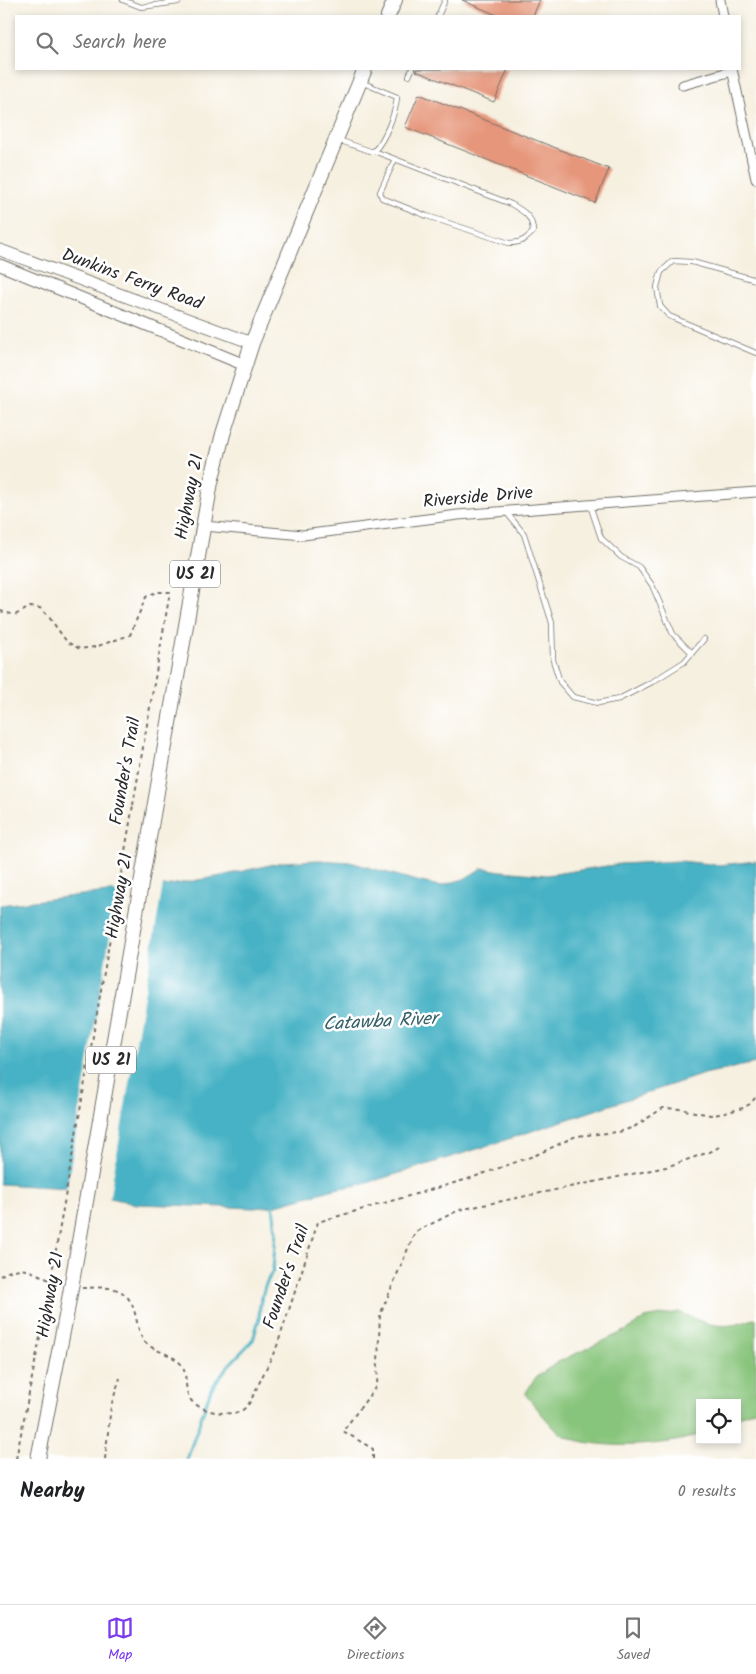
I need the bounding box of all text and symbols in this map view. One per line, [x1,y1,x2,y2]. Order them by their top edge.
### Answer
search box [15,15,741,70]
text: Search here [73,28,167,58]
icon: search [33,29,61,57]
street label: Dunkins Ferry Road [57,241,208,319]
street label: Highway 21 [167,452,213,542]
street label: Riverside Drive [422,479,534,517]
road number: US 21 [170,560,220,588]
street label: Founder's Trail [102,714,150,827]
street label: Highway 21 [98,851,142,941]
water label: Catawba River [322,1004,442,1040]
road number: US 21 [86,1046,136,1074]
street label: Founder's Trail [256,1220,319,1333]
street label: Highway 21 [29,1250,73,1340]
map controls [696,1399,741,1444]
button: locate [696,1399,741,1444]
text: Nearby [20,1475,85,1508]
text: 0 results [678,1479,736,1504]
tab: Map [106,1614,134,1666]
tab: Directions [346,1614,404,1666]
tab: Saved [617,1614,650,1666]

